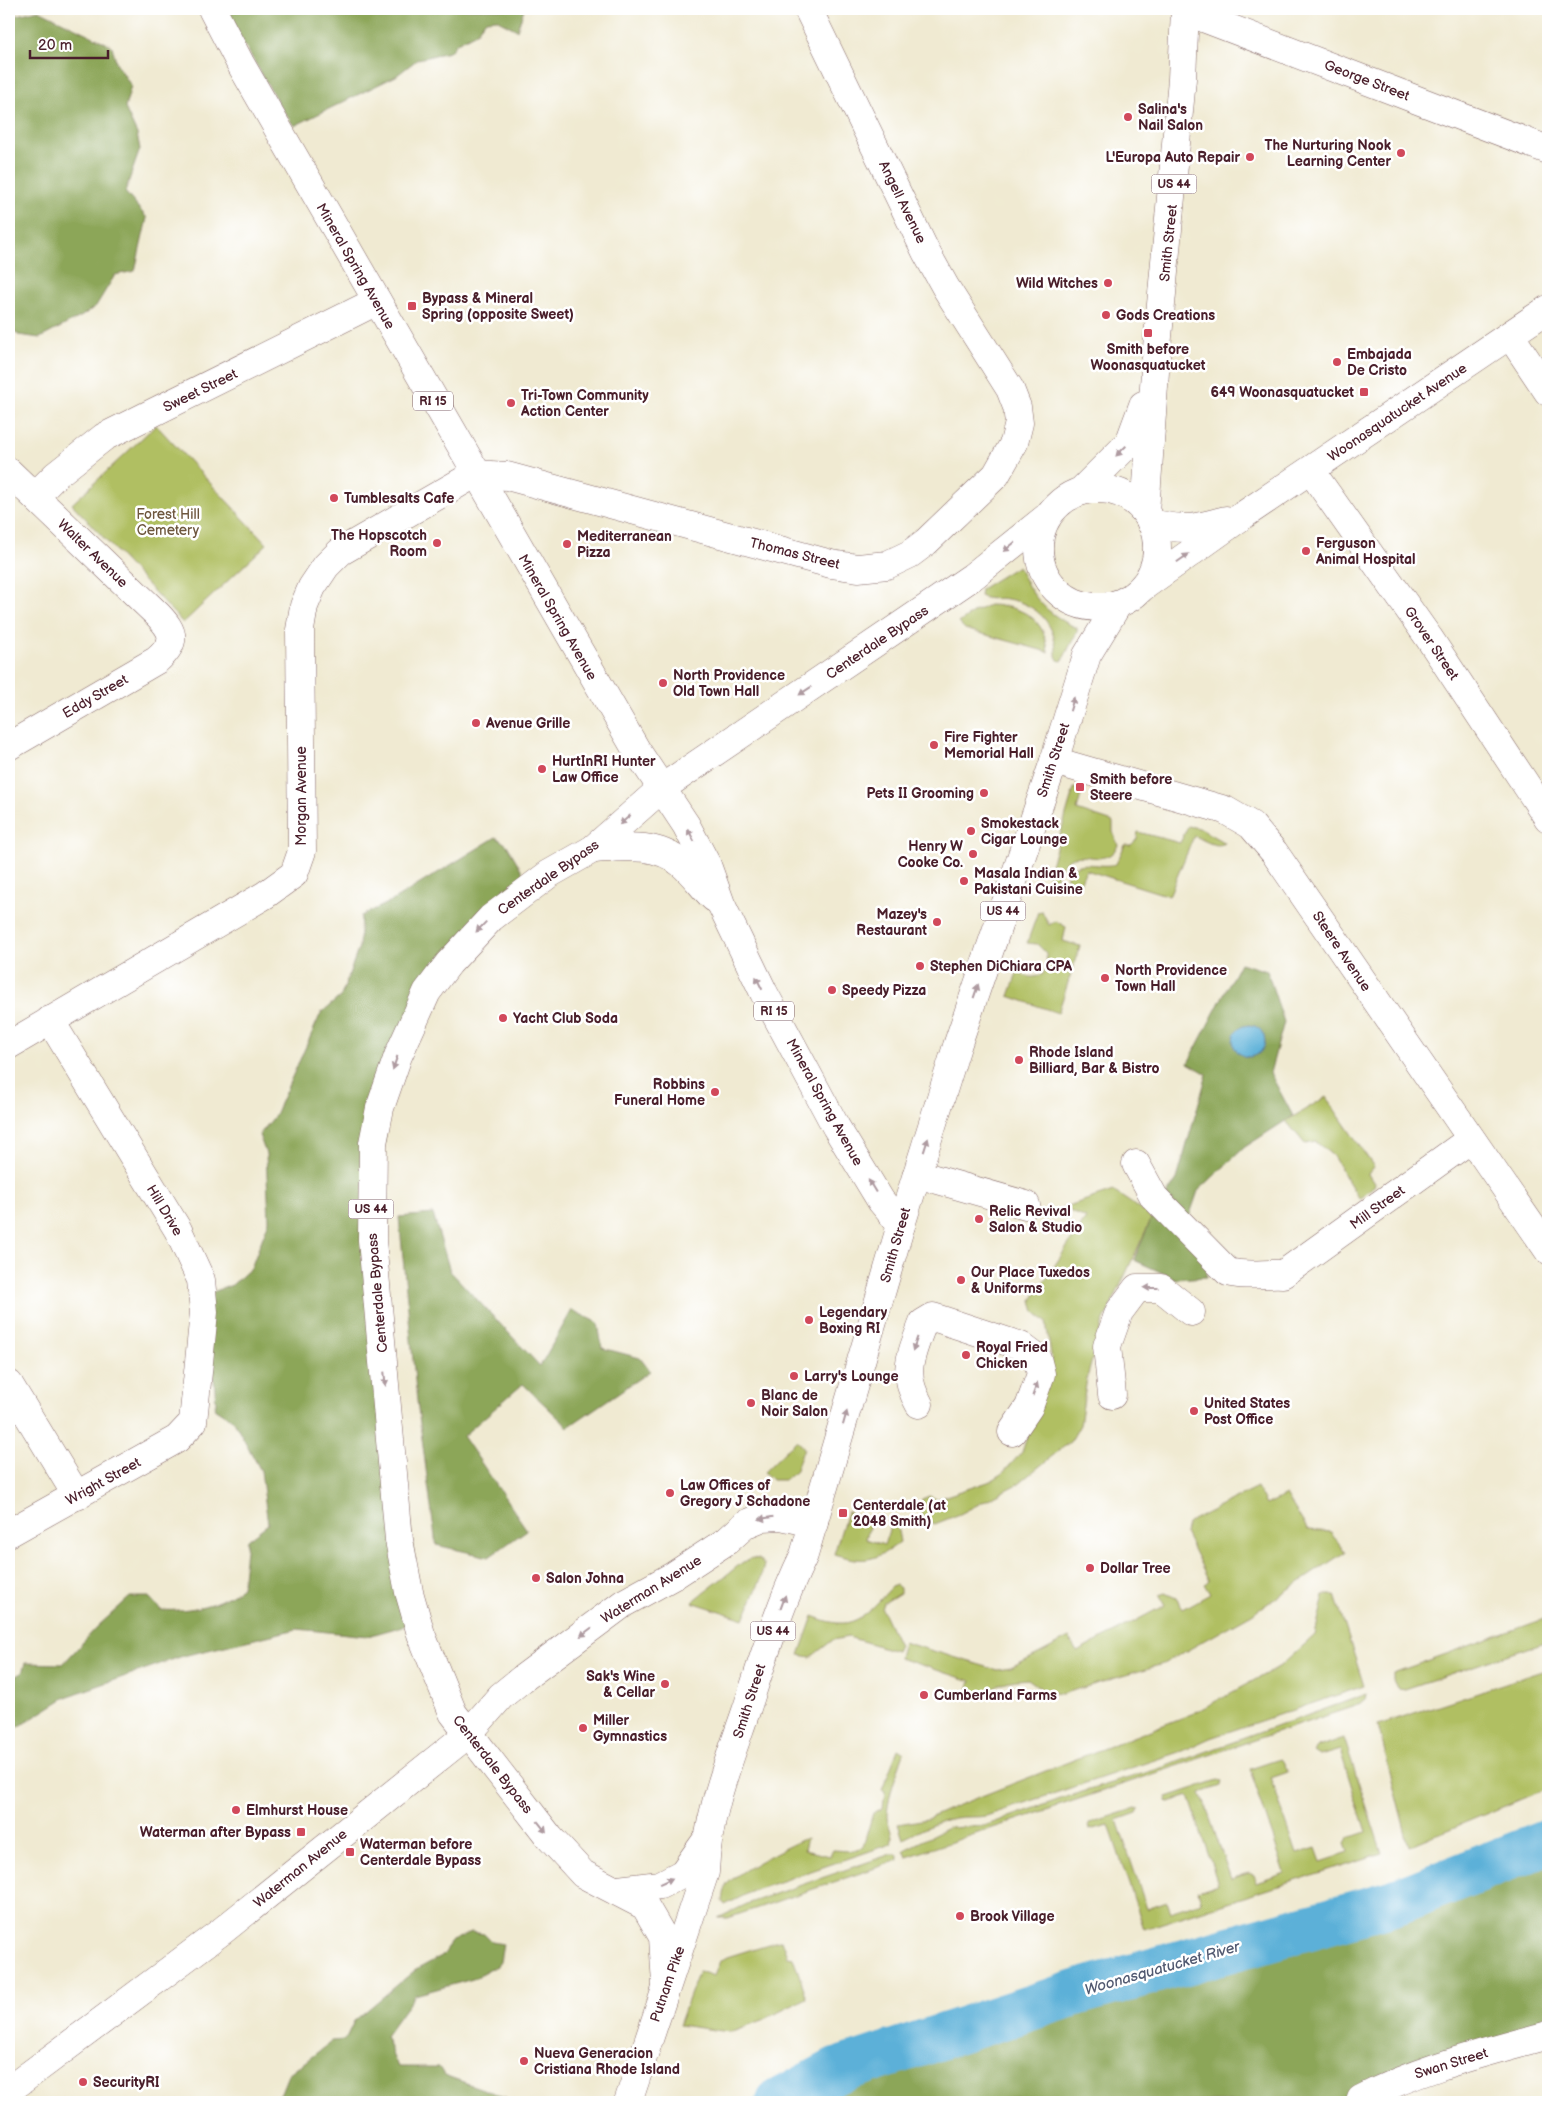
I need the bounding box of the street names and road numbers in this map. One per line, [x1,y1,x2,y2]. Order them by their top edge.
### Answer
street label: George Street [1322,56,1412,105]
street label: Angell Avenue [875,158,930,246]
road number: US 44 [1152,174,1196,193]
street label: Mineral Spring Avenue [313,200,399,332]
street label: Smith Street [1156,203,1181,282]
street label: Woonasquatucket Avenue [1325,360,1470,465]
street label: Sweet Street [160,365,241,416]
road number: RI 15 [413,392,453,411]
street label: Walter Avenue [54,516,131,591]
street label: Thomas Street [748,534,842,573]
street label: Mineral Spring Avenue [515,551,601,683]
street label: Centerdale Bypass [823,602,932,683]
street label: Grover Street [1401,603,1463,684]
street label: Eddy Street [60,671,132,722]
street label: Smith Street [1033,720,1074,800]
street label: Morgan Avenue [293,746,310,846]
street label: Centerdale Bypass [494,836,602,919]
road number: US 44 [980,901,1026,920]
street label: Steere Avenue [1309,908,1375,994]
road number: RI 15 [754,1001,794,1020]
street label: Mineral Spring Avenue [783,1036,867,1169]
street label: Mill Street [1347,1181,1409,1233]
street label: Hill Drive [143,1182,186,1239]
road number: US 44 [348,1200,394,1218]
street label: Smith Street [877,1205,914,1285]
street label: Centerdale Bypass [364,1232,391,1353]
street label: Wright Street [63,1454,144,1509]
street label: Waterman Avenue [598,1552,705,1627]
road number: US 44 [750,1622,796,1640]
street label: Smith Street [729,1661,770,1741]
street label: Centerdale Bypass [449,1712,536,1817]
street label: Waterman Avenue [250,1826,350,1911]
street label: Putnam Pike [647,1944,688,2024]
street label: Swan Street [1413,2044,1490,2083]

